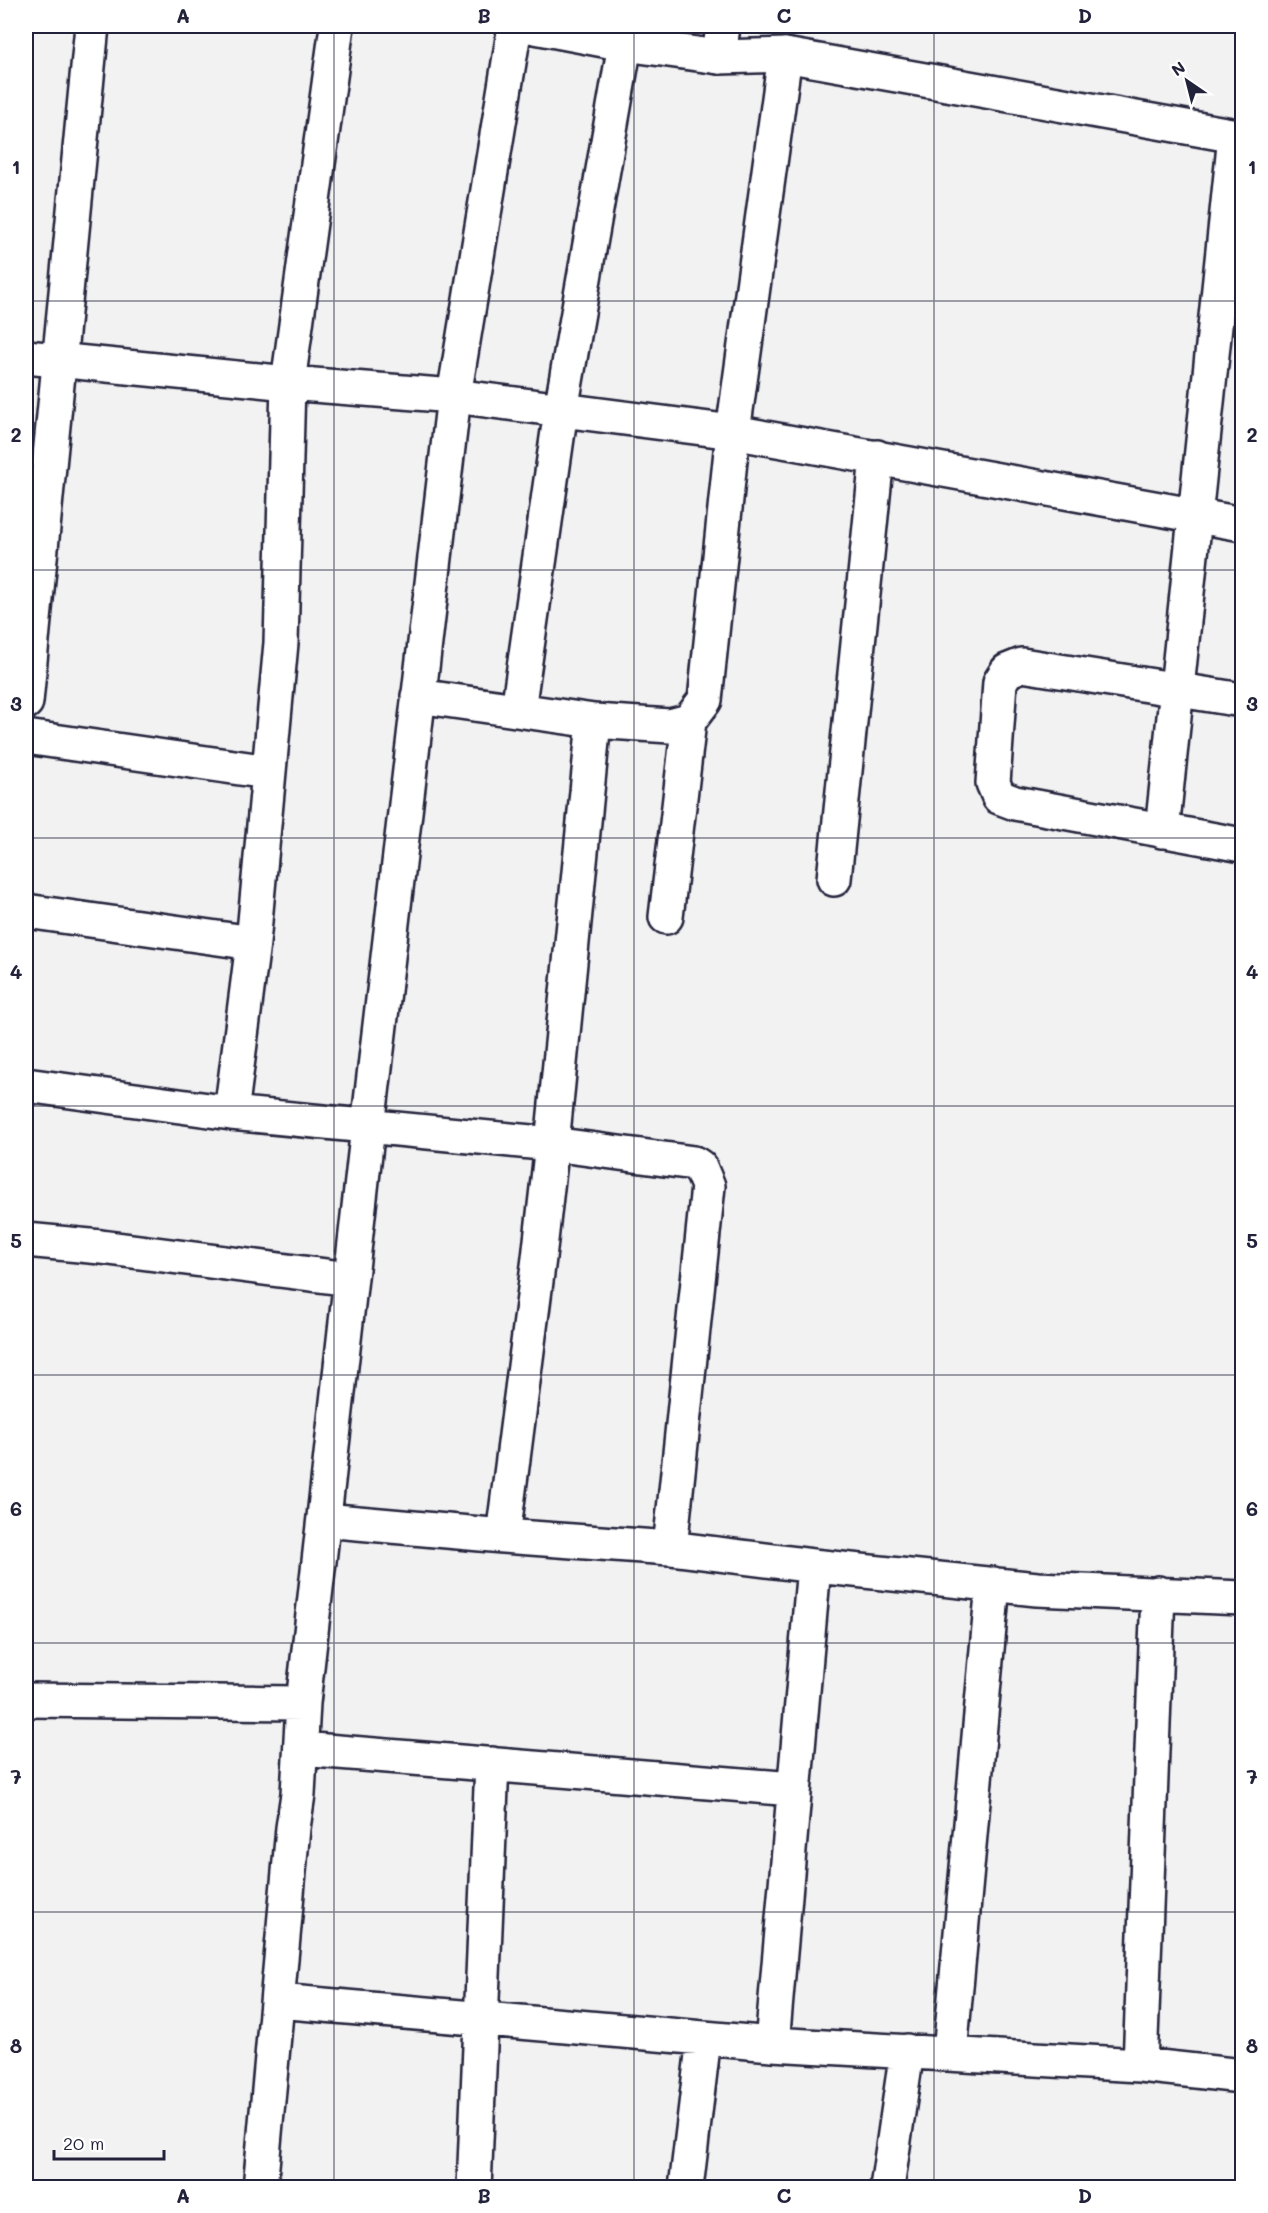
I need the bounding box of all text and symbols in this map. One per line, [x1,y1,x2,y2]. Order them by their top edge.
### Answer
text: A [176,2,190,28]
text: B [477,2,491,28]
text: C [777,2,792,28]
text: D [1078,2,1092,28]
north arrow [1157,51,1217,111]
text: N [1167,56,1189,80]
text: 1 [12,153,20,179]
text: 1 [1248,153,1256,179]
text: 2 [10,421,22,447]
text: 2 [1246,421,1258,447]
text: 3 [10,690,22,716]
text: 3 [1246,690,1258,716]
text: 4 [10,958,23,984]
text: 4 [1246,958,1259,984]
text: 5 [10,1227,22,1253]
text: 5 [1246,1227,1258,1253]
text: 6 [10,1495,22,1521]
text: 6 [1246,1495,1258,1521]
text: 7 [10,1763,22,1789]
text: 7 [1246,1763,1258,1789]
text: 8 [10,2032,22,2058]
text: 8 [1246,2032,1258,2058]
scale bar [54,2123,164,2161]
text: 20 m [63,2131,104,2155]
text: A [176,2182,190,2208]
text: B [477,2182,491,2208]
text: C [777,2182,792,2208]
text: D [1078,2182,1092,2208]

